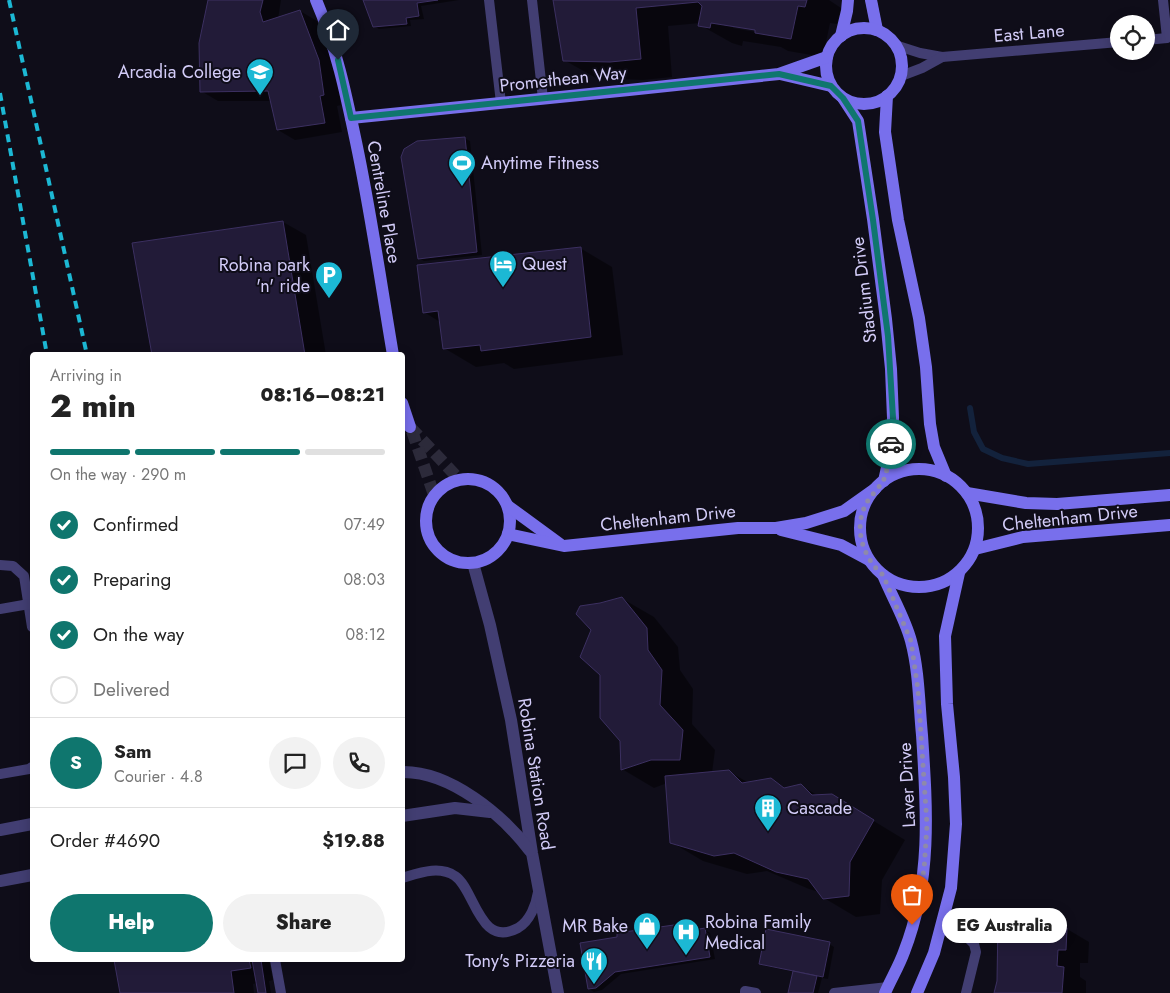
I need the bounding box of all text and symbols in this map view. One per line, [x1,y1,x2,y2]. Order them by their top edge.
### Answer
pin [317,9,359,60]
map controls [1110,15,1155,60]
button: locate [1110,15,1155,60]
icon: home [324,16,352,44]
street label: East Lane [992,17,1066,49]
school or university icon: Arcadia College [245,57,275,96]
place label: Arcadia College [118,59,241,85]
street label: Promethean Way [498,59,628,99]
street label: Centreline Place [360,139,408,265]
sports icon: Anytime Fitness [447,148,477,187]
place label: Anytime Fitness [481,150,599,176]
street label: Stadium Drive [845,235,883,345]
hotel icon: Quest [488,249,518,288]
place label: Quest [522,251,567,277]
place label: Robina park 'n' ride [219,252,310,299]
parking icon: Robina park 'n' ride [314,260,344,299]
text: Arriving in [50,364,122,387]
text: 08:16–08:21 [261,381,385,408]
text: 2 min [50,383,136,429]
courier [866,419,916,469]
icon: car [877,430,905,458]
text: On the way · 290 m [50,463,186,486]
street label: Cheltenham Drive [599,498,737,538]
street label: Cheltenham Drive [1001,498,1139,538]
icon: check [50,511,78,539]
text: Confirmed [93,511,179,538]
text: 07:49 [344,513,385,536]
icon: check [50,566,78,594]
text: Preparing [93,566,171,593]
text: 08:03 [344,568,385,591]
icon: check [50,621,78,649]
text: On the way [93,621,184,648]
text: 08:12 [346,623,385,646]
text: Delivered [93,676,170,703]
street label: Robina Station Road [511,696,561,852]
button: chat [269,737,321,789]
button: phone [333,737,385,789]
text: Sam [114,738,152,765]
street label: Laver Drive [892,742,922,828]
text: S [70,749,82,776]
text: Courier · 4.8 [114,765,203,788]
building icon: Cascade [753,793,783,832]
place label: Cascade [787,795,852,821]
text: Order #4690 [50,827,160,854]
text: $19.88 [322,827,385,854]
pin [891,874,933,925]
icon: bag [898,881,926,909]
button: Help [50,894,213,952]
button: Share [223,894,385,952]
callout: EG Australia [942,908,1067,942]
place label: Robina Family Medical [705,909,811,956]
shop icon: MR Bake [632,911,662,950]
place label: MR Bake [562,913,628,939]
text: EG Australia [957,914,1052,937]
hospital icon: Robina Family Medical [671,917,701,956]
restaurant icon: Tony's Pizzeria [579,946,609,985]
place label: Tony's Pizzeria [465,948,575,974]

